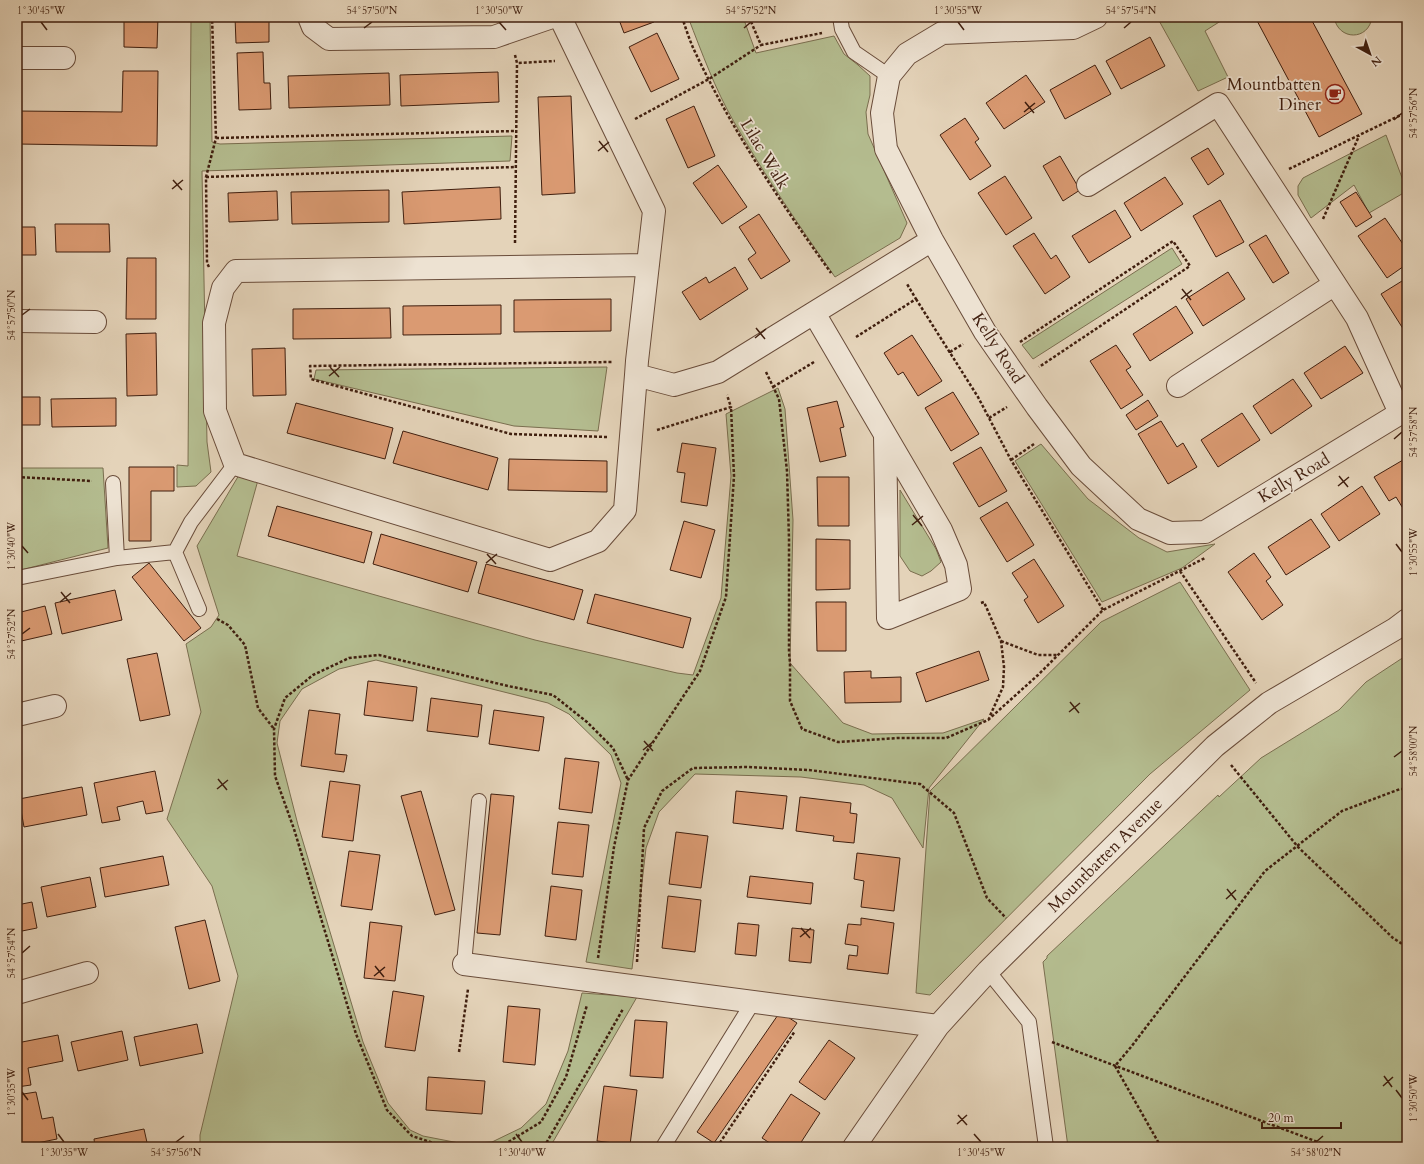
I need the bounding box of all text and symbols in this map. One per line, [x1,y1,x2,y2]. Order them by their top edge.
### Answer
text: 1°30'45"W [17,4,66,18]
text: 54°57'50"N [347,4,398,18]
text: 1°30'50"W [475,4,524,18]
text: 54°57'52"N [726,4,777,18]
text: 1°30'55"W [934,4,983,18]
text: 54°57'54"N [1106,4,1157,18]
north arrow [1350,34,1390,74]
text: N [1367,52,1385,70]
place label: Mountbatten Diner [1227,73,1322,116]
cafe icon: Mountbatten Diner [1324,83,1346,105]
text: 54°57'56"N [1407,87,1421,138]
street label: Lilac Walk [735,114,796,194]
text: 54°57'50"N [5,289,19,340]
street label: Kelly Road [967,308,1029,388]
text: 54°57'58"N [1407,406,1421,457]
street label: Kelly Road [1254,448,1334,508]
text: 1°30'40"W [5,521,19,570]
text: 1°30'55"W [1407,527,1421,576]
text: 54°57'52"N [5,608,19,659]
text: 54°58'00"N [1407,725,1421,776]
street label: Mountbatten Avenue [1042,792,1168,918]
text: 54°57'54"N [5,927,19,978]
text: 1°30'35"W [5,1067,19,1116]
text: 1°30'50"W [1407,1073,1421,1122]
scale bar [1262,1104,1341,1130]
text: 20 m [1268,1110,1295,1126]
text: 1°30'35"W [40,1146,89,1160]
text: 54°57'56"N [151,1146,202,1160]
text: 1°30'40"W [498,1146,547,1160]
text: 1°30'45"W [957,1146,1006,1160]
text: 54°58'02"N [1291,1146,1342,1160]

